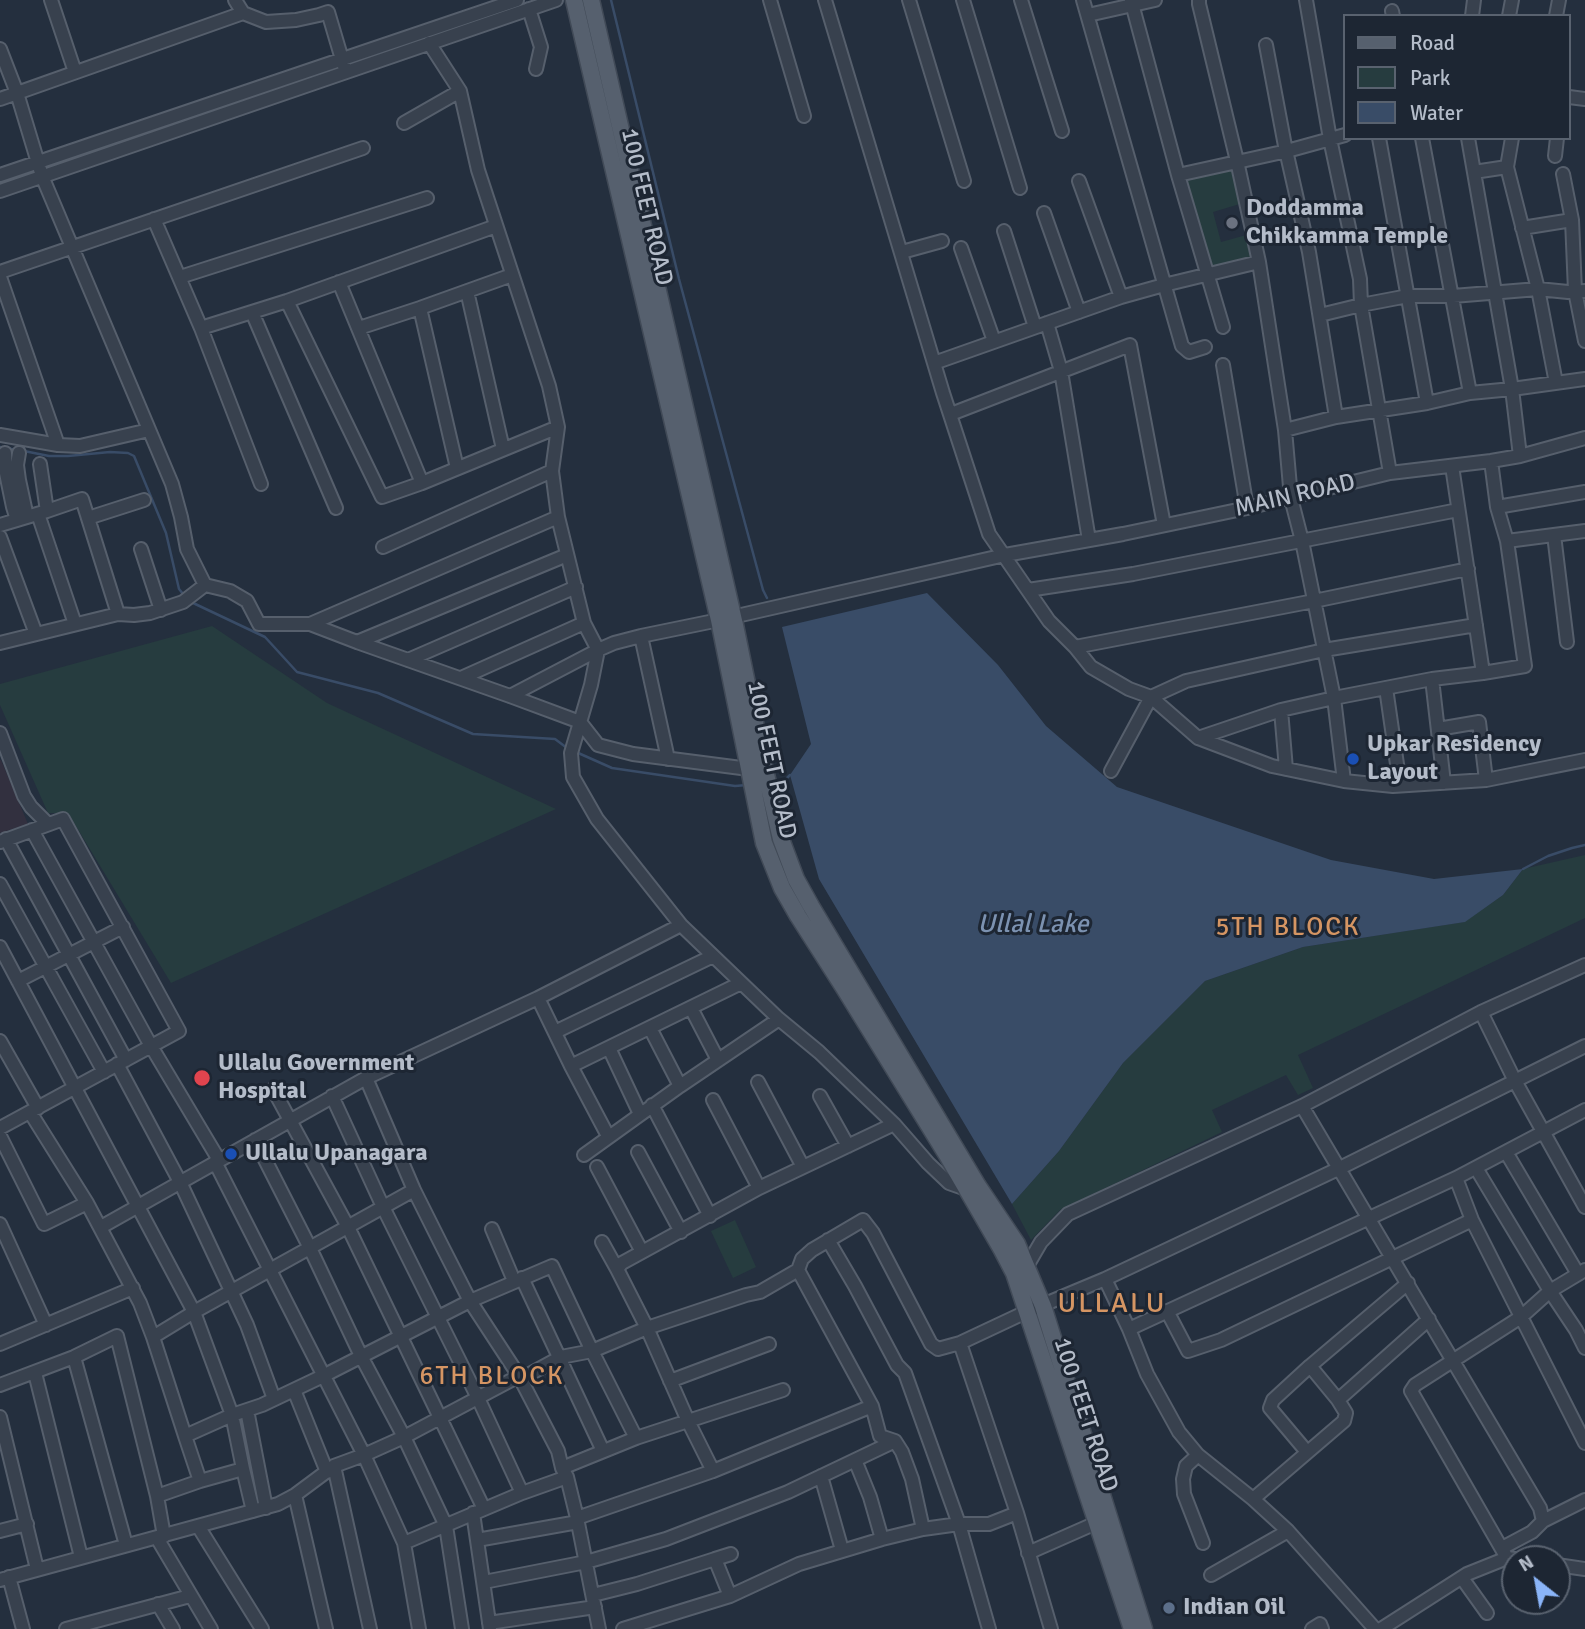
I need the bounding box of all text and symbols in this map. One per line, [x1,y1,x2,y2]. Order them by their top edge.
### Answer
legend [1344,14,1571,140]
text: Road [1410,30,1455,56]
text: Park [1410,65,1450,91]
text: Water [1410,100,1463,126]
street label: 100 FEET ROAD [614,125,678,289]
place label: Doddamma Chikkamma Temple [1246,195,1448,251]
marker: Doddamma Chikkamma Temple [1224,215,1240,231]
street label: MAIN ROAD [1232,468,1358,524]
street label: 100 FEET ROAD [740,678,802,842]
place label: Upkar Residency Layout [1367,731,1541,787]
marker: Upkar Residency Layout [1345,751,1361,767]
water label: Ullal Lake [978,909,1088,941]
district label: 5TH BLOCK [1217,912,1359,944]
place label: Ullalu Government Hospital [218,1050,414,1106]
marker: Ullalu Government Hospital [192,1068,212,1088]
place label: Ullalu Upanagara [245,1140,427,1168]
marker: Ullalu Upanagara [223,1146,239,1162]
district label: ULLALU [1058,1288,1166,1322]
street label: 100 FEET ROAD [1046,1334,1124,1496]
district label: 6TH BLOCK [421,1361,563,1393]
north arrow [1501,1545,1571,1615]
text: N [1514,1550,1538,1577]
place label: Indian Oil [1183,1594,1285,1622]
marker: Indian Oil [1161,1600,1177,1616]

